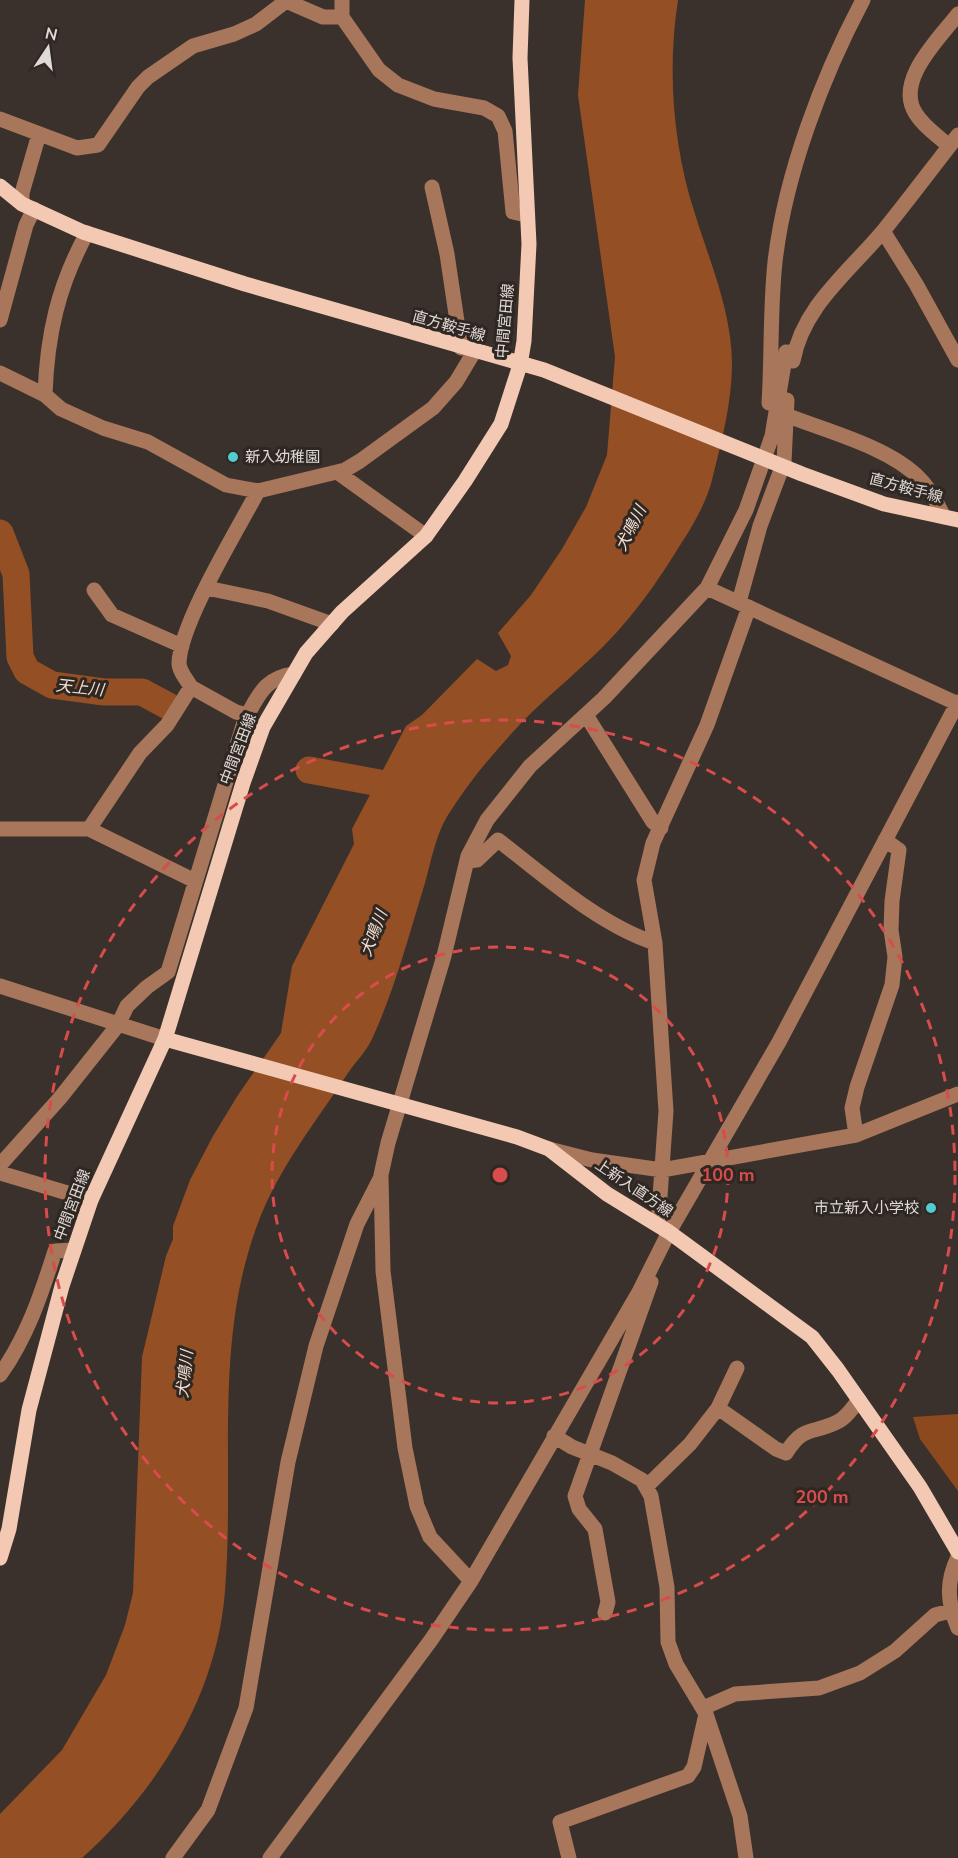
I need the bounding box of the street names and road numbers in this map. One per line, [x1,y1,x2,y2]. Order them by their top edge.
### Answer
street label: 中間宮田線 [492,283,518,359]
street label: 直方鞍手線 [410,306,488,346]
street label: 直方鞍手線 [867,469,945,507]
street label: 中間宮田線 [215,710,261,788]
street label: 上新入直方線 [591,1155,677,1221]
street label: 中間宮田線 [49,1166,95,1244]

